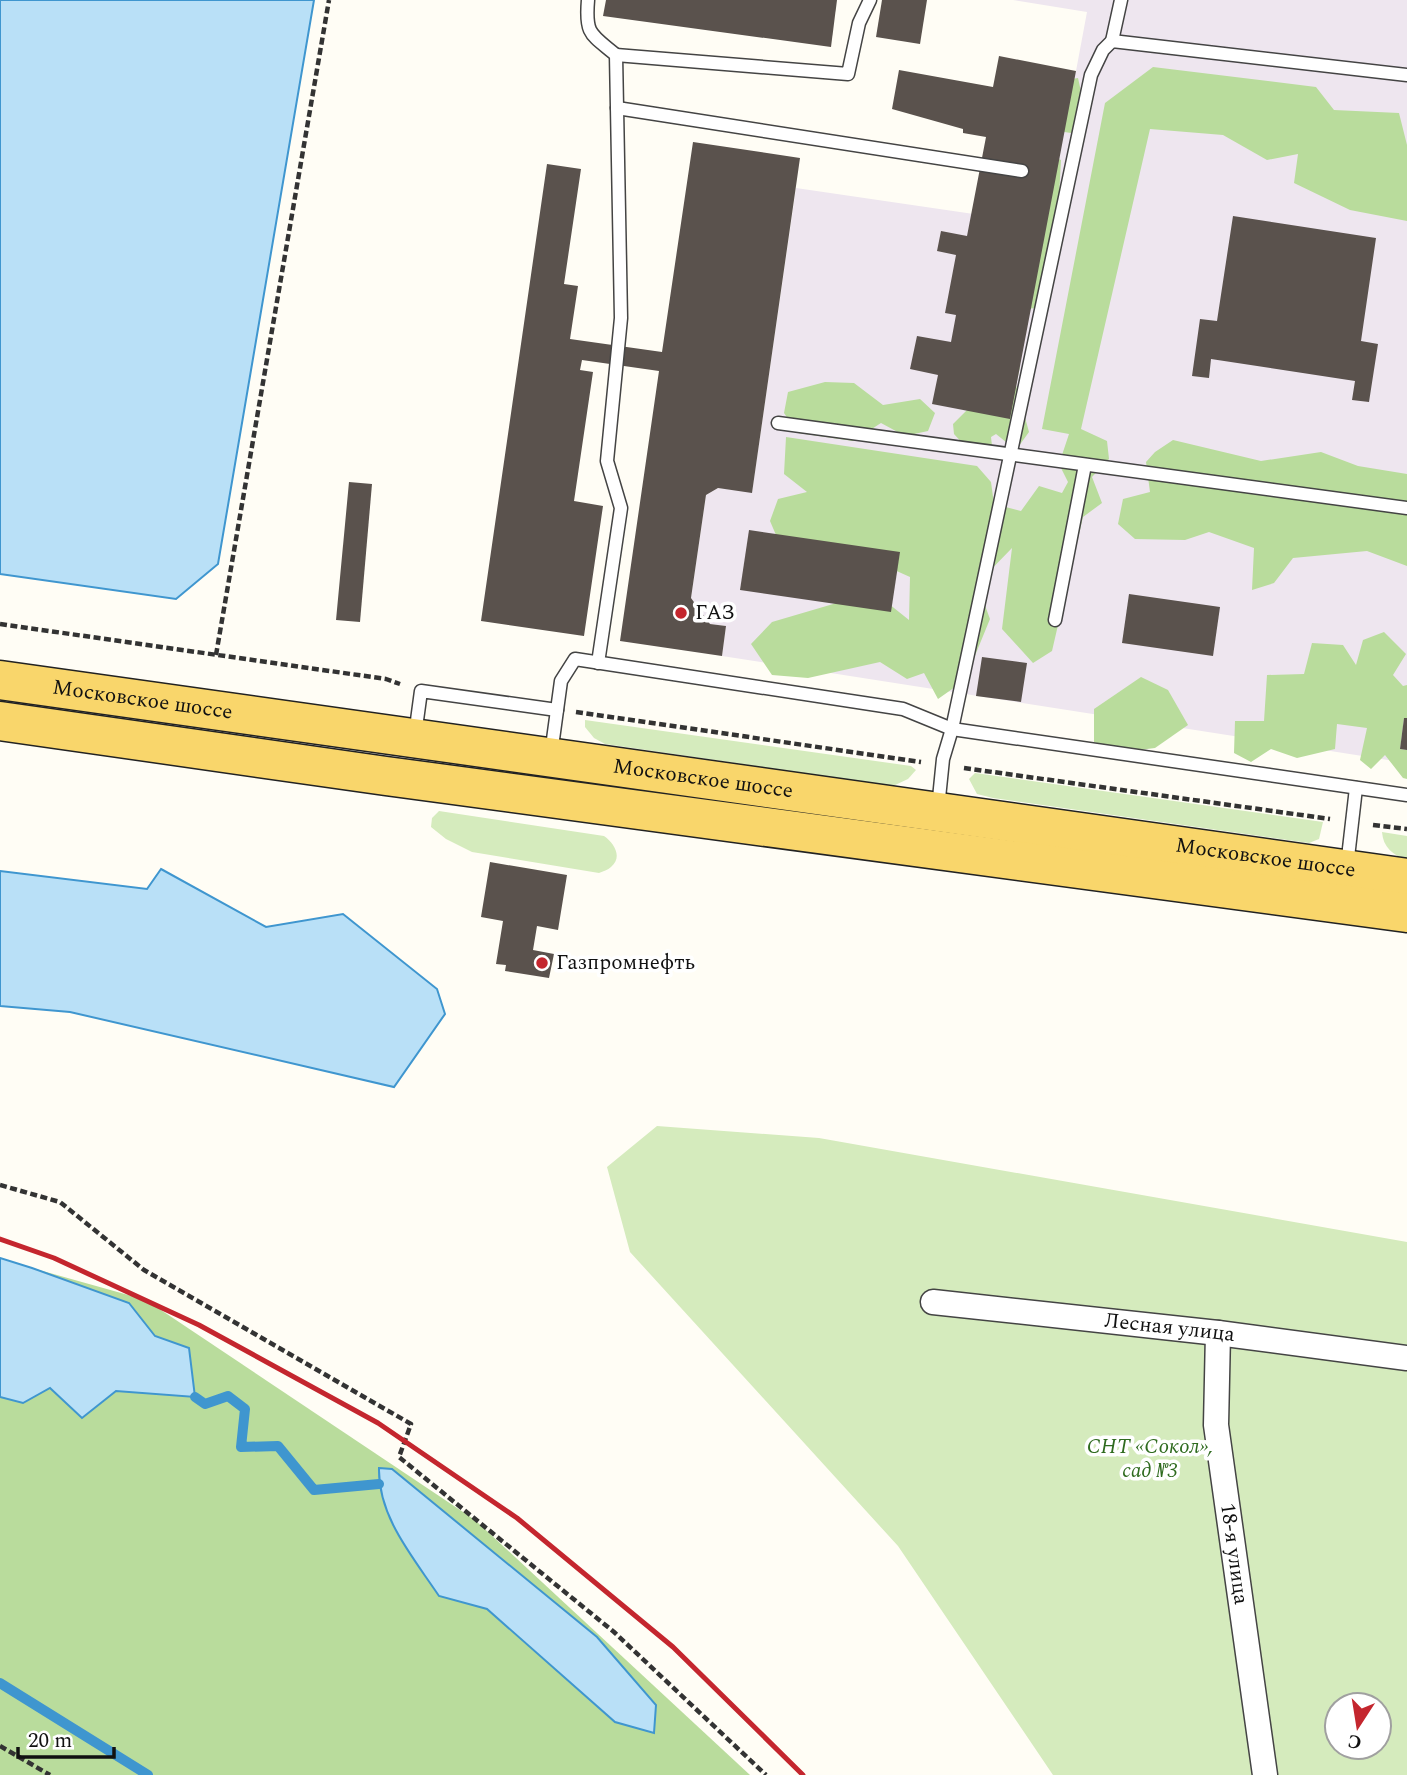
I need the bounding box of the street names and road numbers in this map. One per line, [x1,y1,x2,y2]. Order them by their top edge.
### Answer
street label: Московское шоссе [50,672,235,729]
street label: Московское шоссе [611,750,795,807]
street label: Московское шоссе [1173,830,1358,887]
street label: Лесная улица [1103,1305,1238,1351]
street label: 18-я улица [1211,1501,1257,1607]

